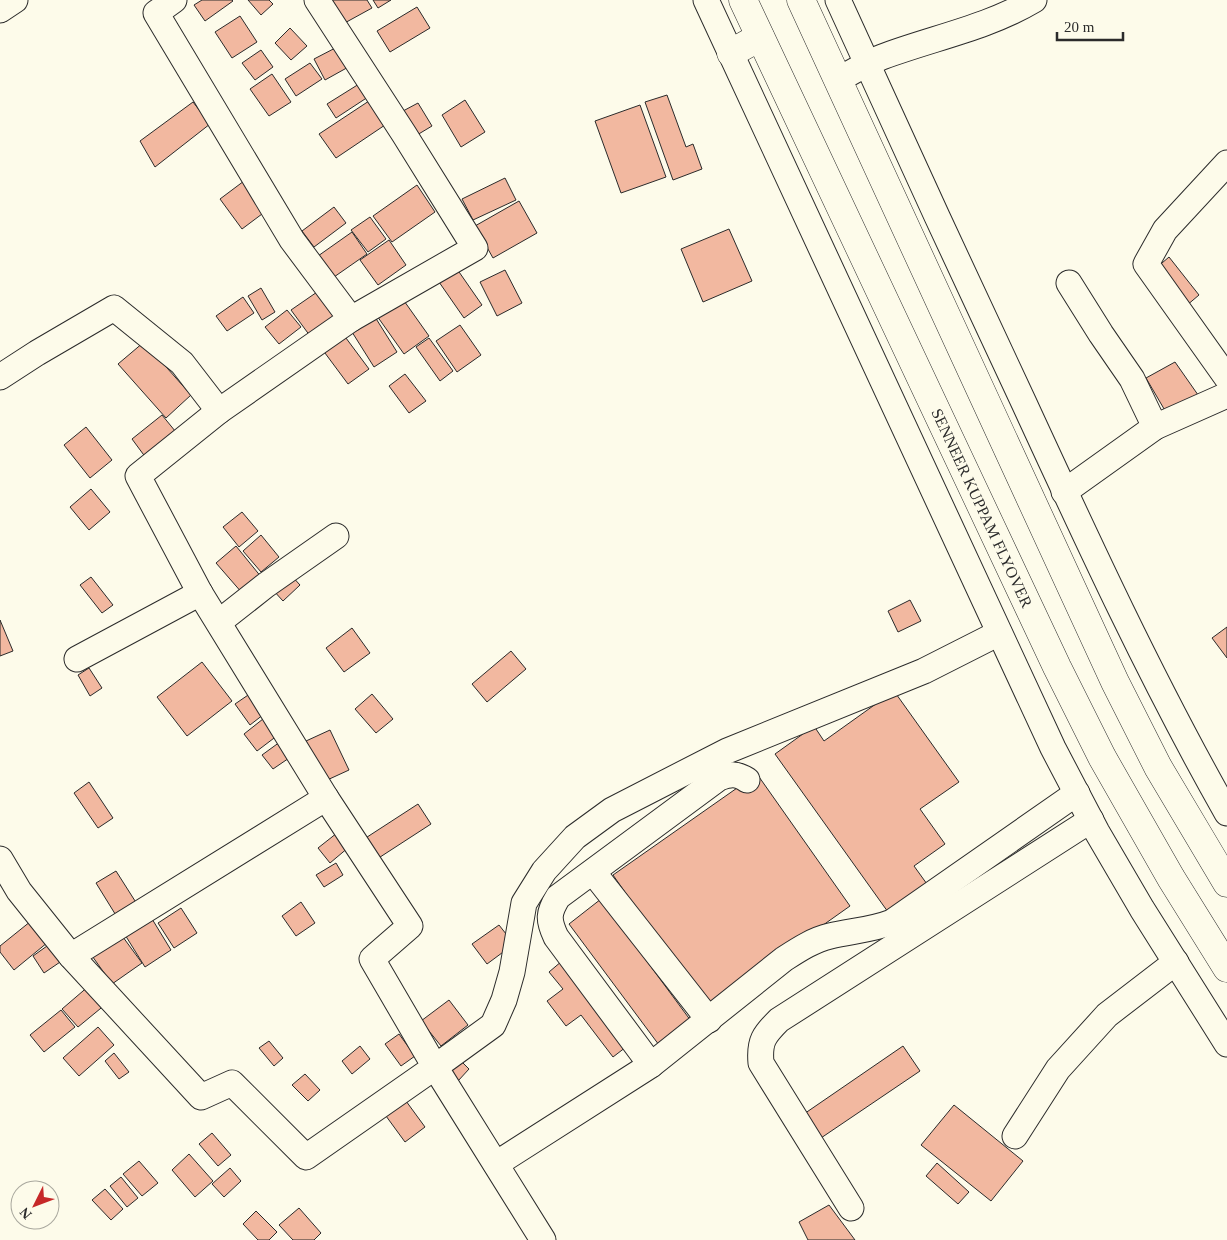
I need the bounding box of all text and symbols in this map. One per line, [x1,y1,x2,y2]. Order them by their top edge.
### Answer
scale bar [1057,10,1123,42]
text: 20 m [1064,19,1095,35]
street label: SENNEER KUPPAM FLYOVER [928,406,1036,610]
north arrow [10,1180,60,1230]
text: N [17,1205,35,1222]

